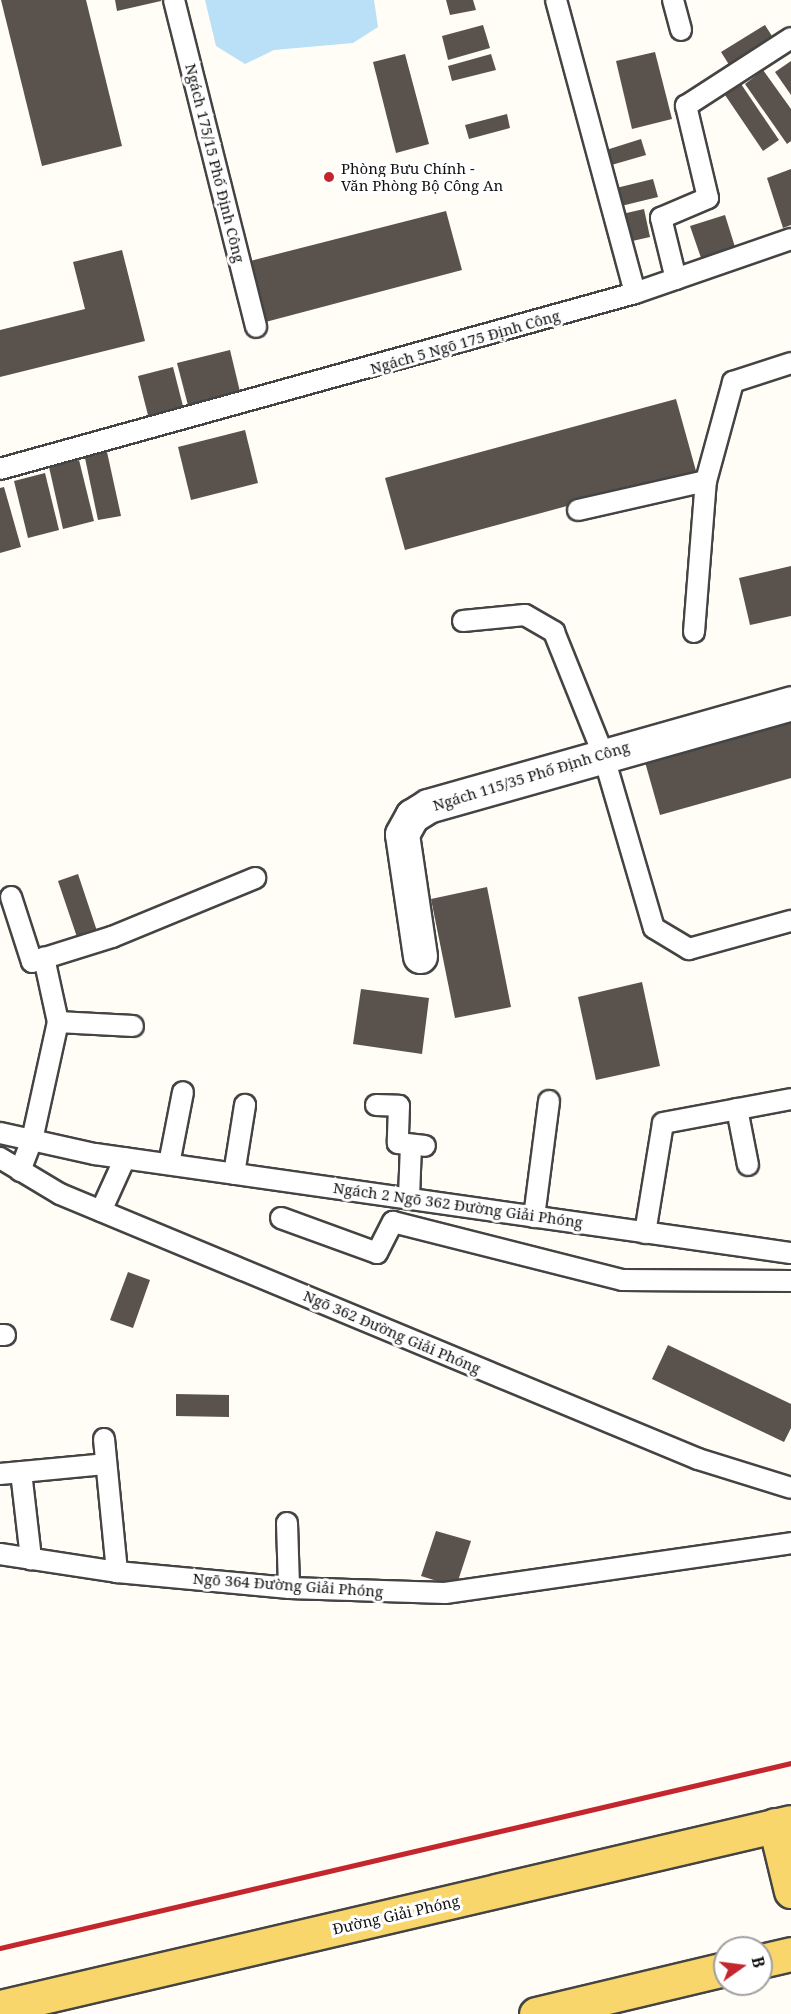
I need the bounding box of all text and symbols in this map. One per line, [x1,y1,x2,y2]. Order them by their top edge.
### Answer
street label: Ngách 175/15 Phố Định Công [182,62,248,264]
place label: Phòng Bưu Chính - Văn Phòng Bộ Công An [341,159,503,194]
marker: Phòng Bưu Chính - Văn Phòng Bộ Công An [322,170,336,184]
street label: Ngách 5 Ngõ 175 Định Công [368,306,562,378]
street label: Ngách 115/35 Phố Định Công [431,738,631,814]
street label: Ngách 2 Ngõ 362 Đường Giải Phóng [332,1179,584,1231]
street label: Ngõ 362 Đường Giải Phóng [301,1286,483,1378]
street label: Ngõ 364 Đường Giải Phóng [192,1569,384,1601]
street label: Đường Giải Phóng [331,1892,461,1938]
north arrow [713,1936,773,1996]
text: B [747,1954,770,1970]

